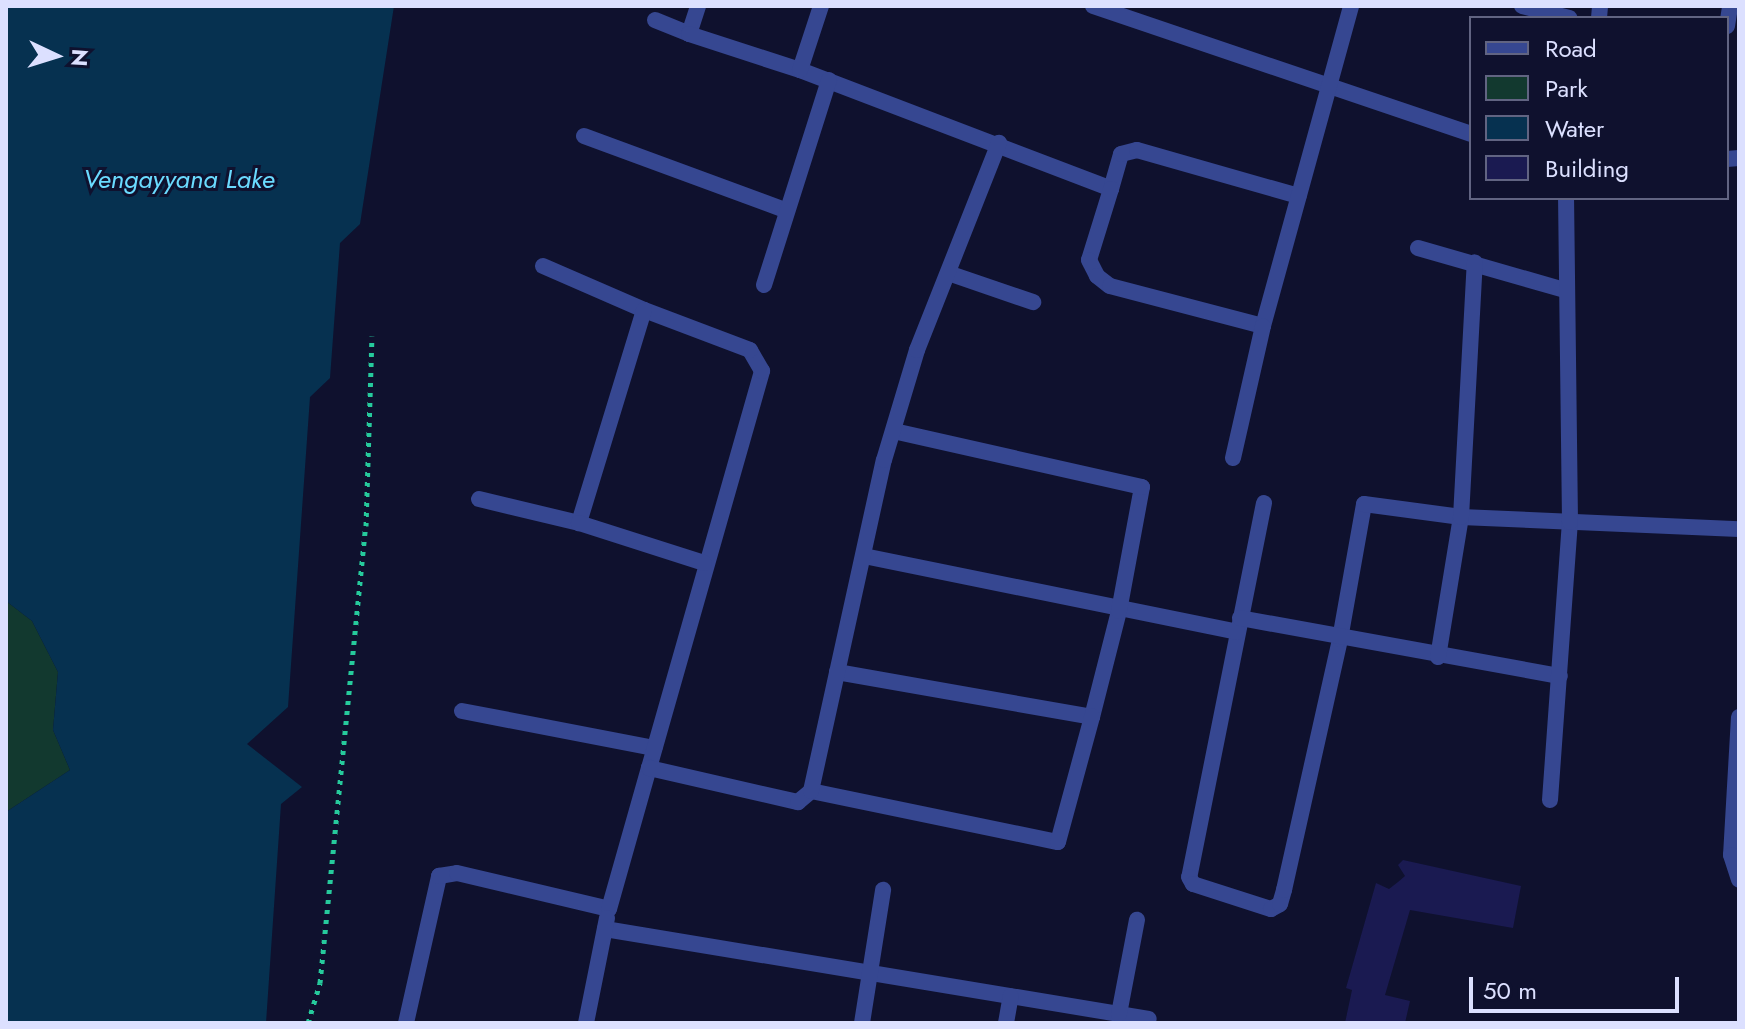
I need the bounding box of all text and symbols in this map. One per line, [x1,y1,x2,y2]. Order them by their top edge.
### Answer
north arrow [16,16,96,96]
legend [1469,16,1729,200]
text: Road [1545,31,1597,66]
text: N [63,48,97,68]
text: Park [1545,71,1588,106]
text: Water [1545,111,1604,146]
text: Building [1545,151,1629,186]
water label: Vengayyana Lake [83,164,275,196]
scale bar [1473,961,1683,1011]
text: 50 m [1483,973,1537,1008]

